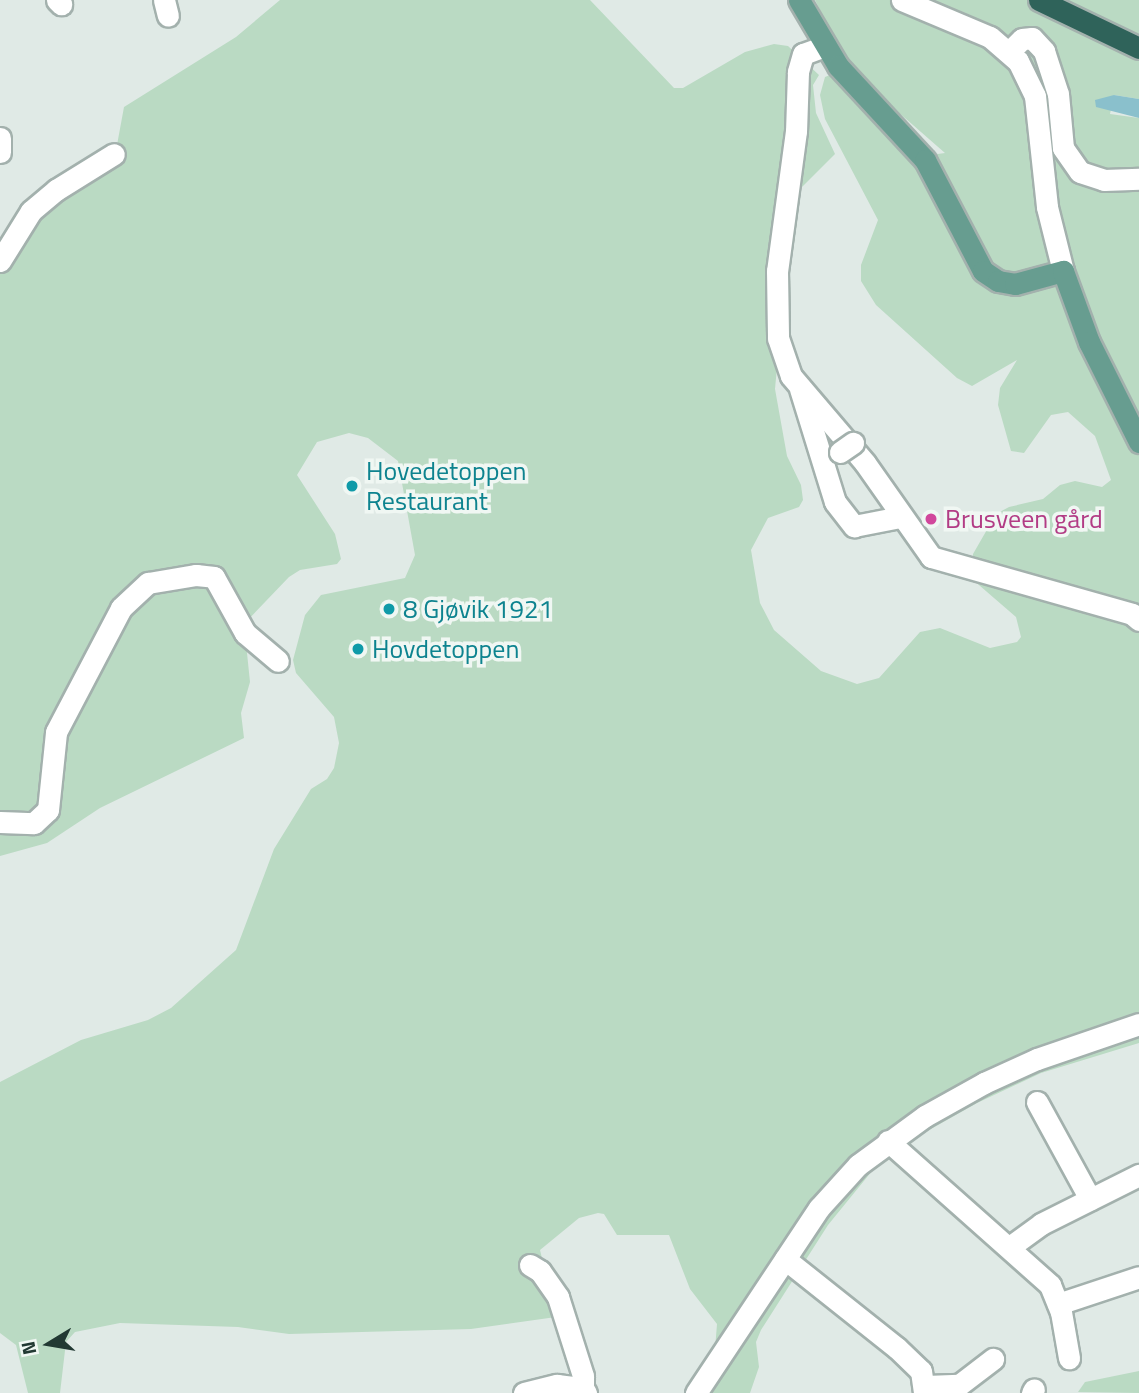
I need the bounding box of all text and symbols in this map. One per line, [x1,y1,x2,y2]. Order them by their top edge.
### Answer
place label: Hovedetoppen Restaurant [366,455,526,516]
marker: Hovedetoppen Restaurant [344,478,360,494]
place label: Brusveen gård [945,503,1103,535]
marker: Brusveen gård [923,511,939,527]
place label: 8 Gjøvik 1921 [403,593,553,625]
marker: 8 Gjøvik 1921 [381,601,397,617]
place label: Hovdetoppen [372,633,519,665]
marker: Hovdetoppen [350,641,366,657]
north arrow [14,1309,84,1379]
text: N [12,1339,43,1357]

